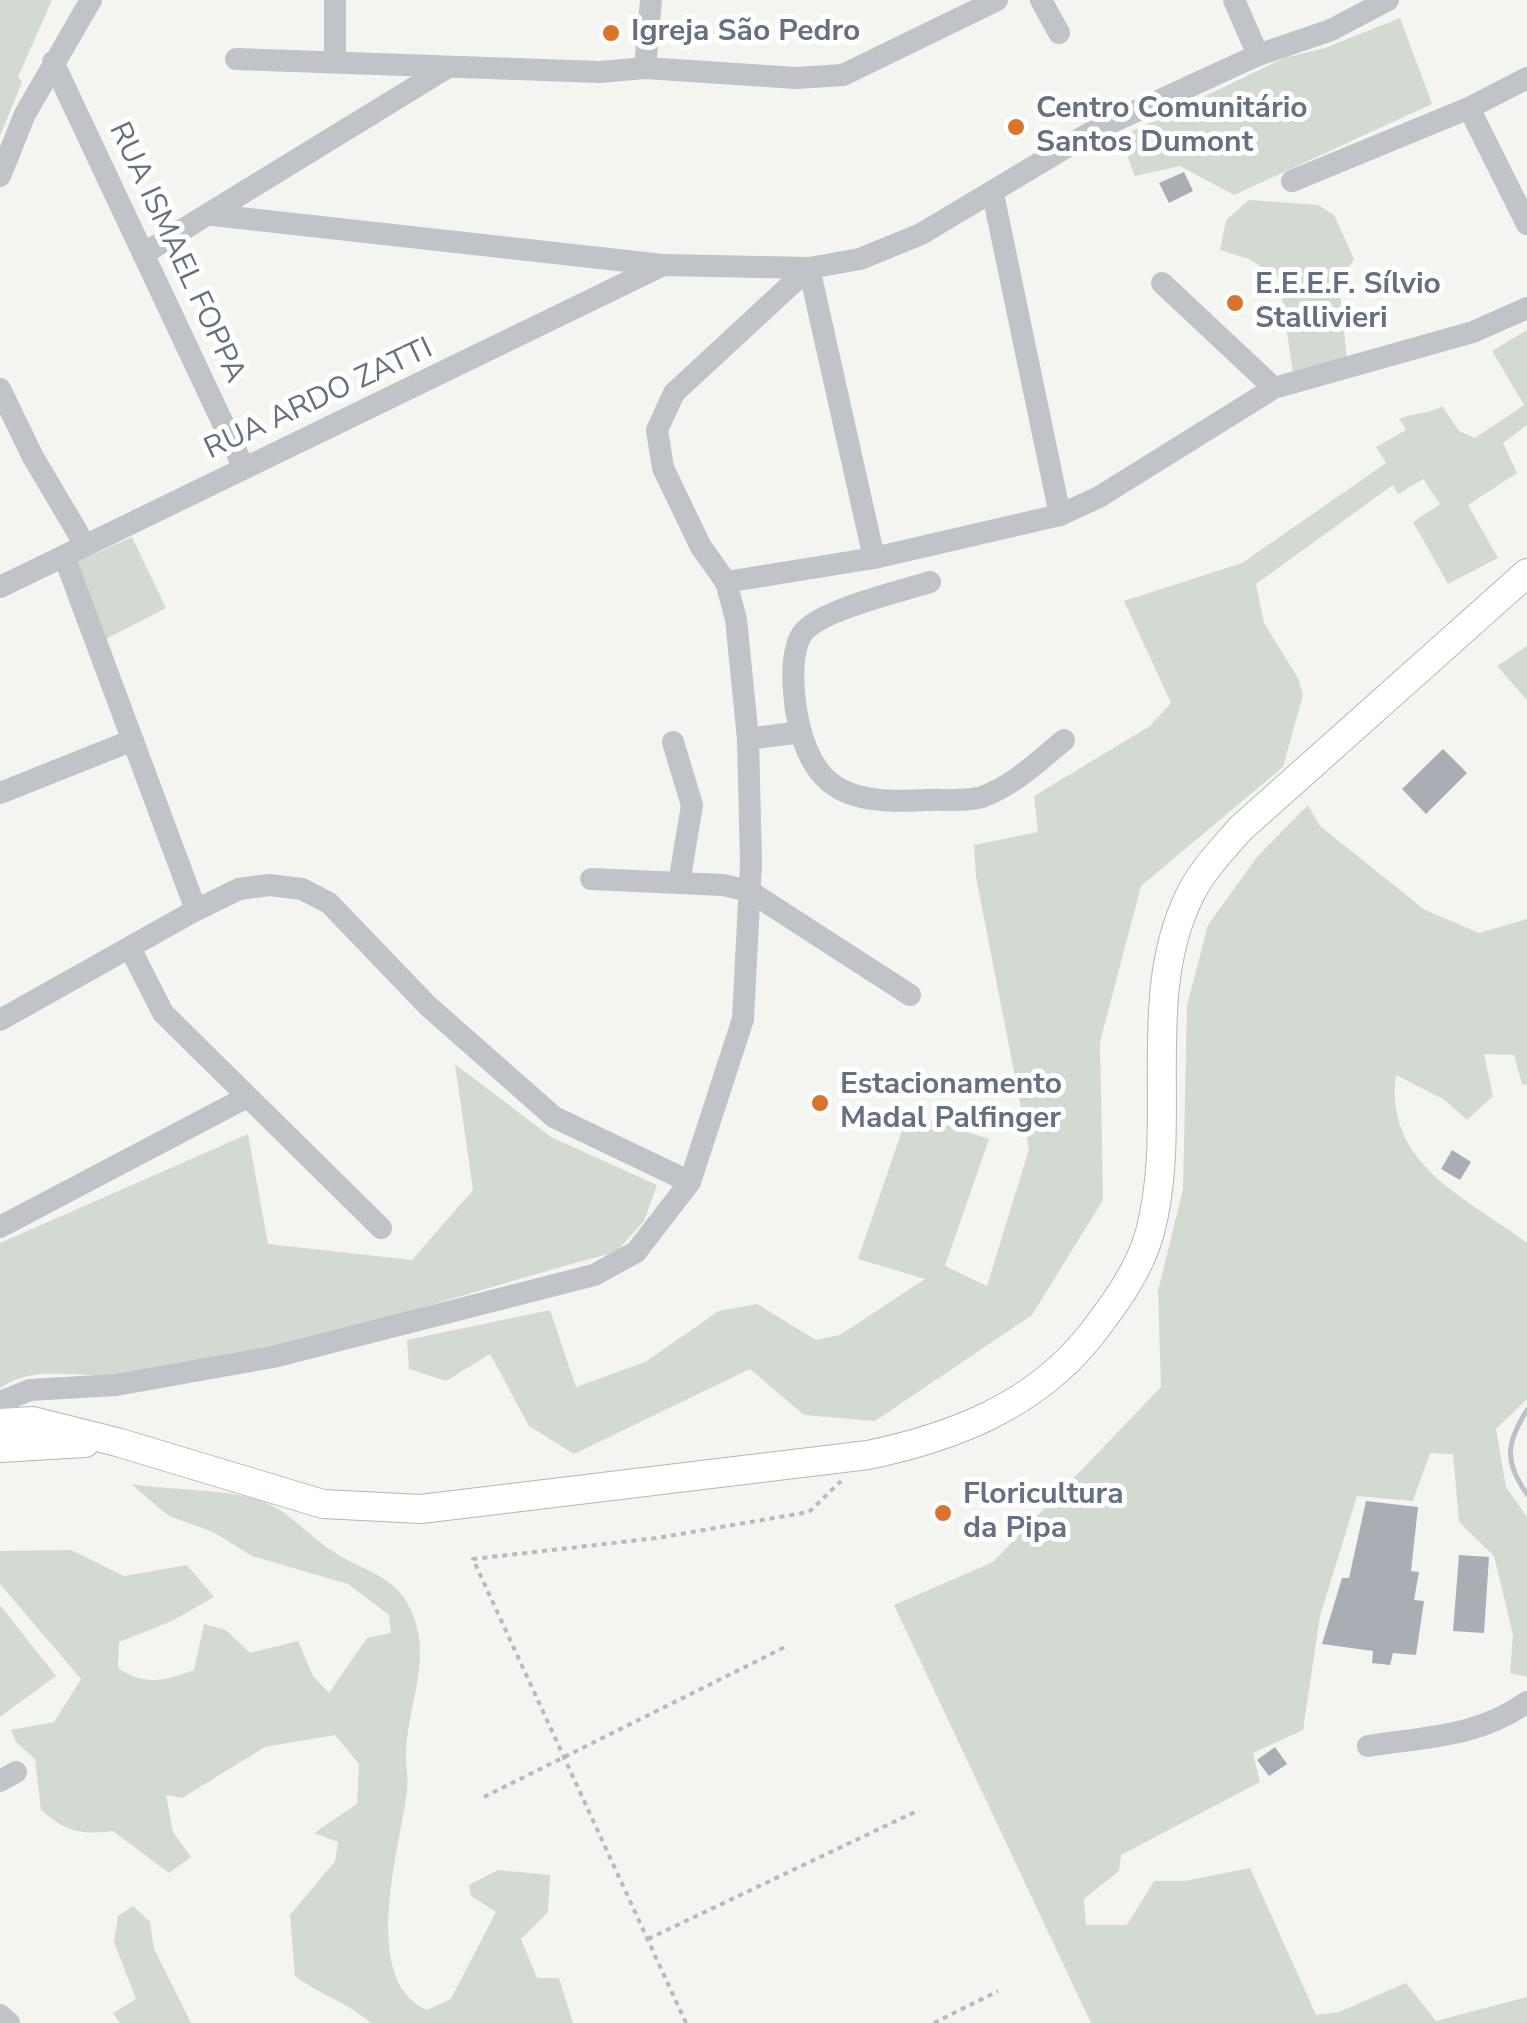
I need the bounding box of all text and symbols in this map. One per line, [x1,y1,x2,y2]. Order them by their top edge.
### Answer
place label: Igreja São Pedro [631,15,860,51]
marker: Igreja São Pedro [600,22,622,44]
place label: Centro Comunitário Santos Dumont [1036,92,1308,162]
marker: Centro Comunitário Santos Dumont [1005,116,1027,138]
street label: RUA ISMAEL FOPPA [100,117,252,389]
place label: E.E.E.F. Sílvio Stallivieri [1255,268,1441,338]
marker: E.E.E.F. Sílvio Stallivieri [1224,292,1246,314]
street label: RUA ARDO ZATTI [199,331,439,469]
place label: Estacionamento Madal Palfinger [840,1068,1062,1138]
marker: Estacionamento Madal Palfinger [809,1092,831,1114]
place label: Floricultura da Pipa [963,1478,1124,1548]
marker: Floricultura da Pipa [932,1502,954,1524]

